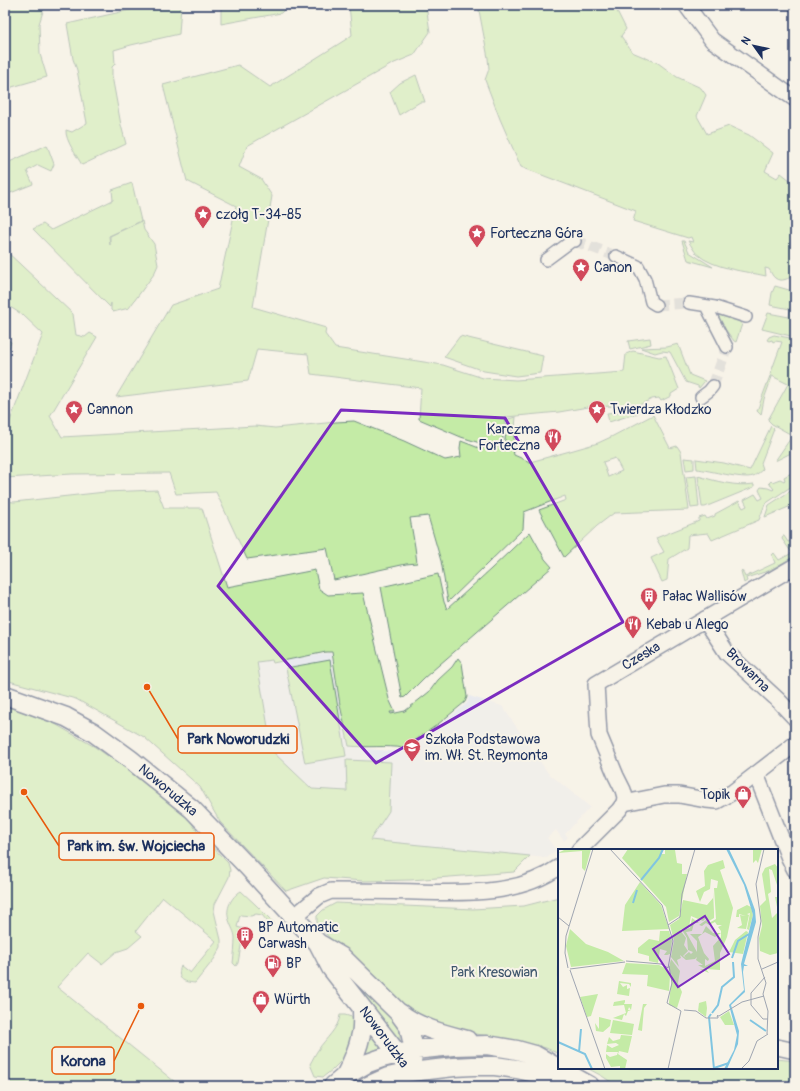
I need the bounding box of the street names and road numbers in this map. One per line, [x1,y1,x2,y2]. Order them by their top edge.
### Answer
street label: Czeska [619,638,663,674]
street label: Browarna [722,644,774,696]
street label: Noworudzka [135,760,201,820]
street label: Noworudzka [355,1003,413,1071]

